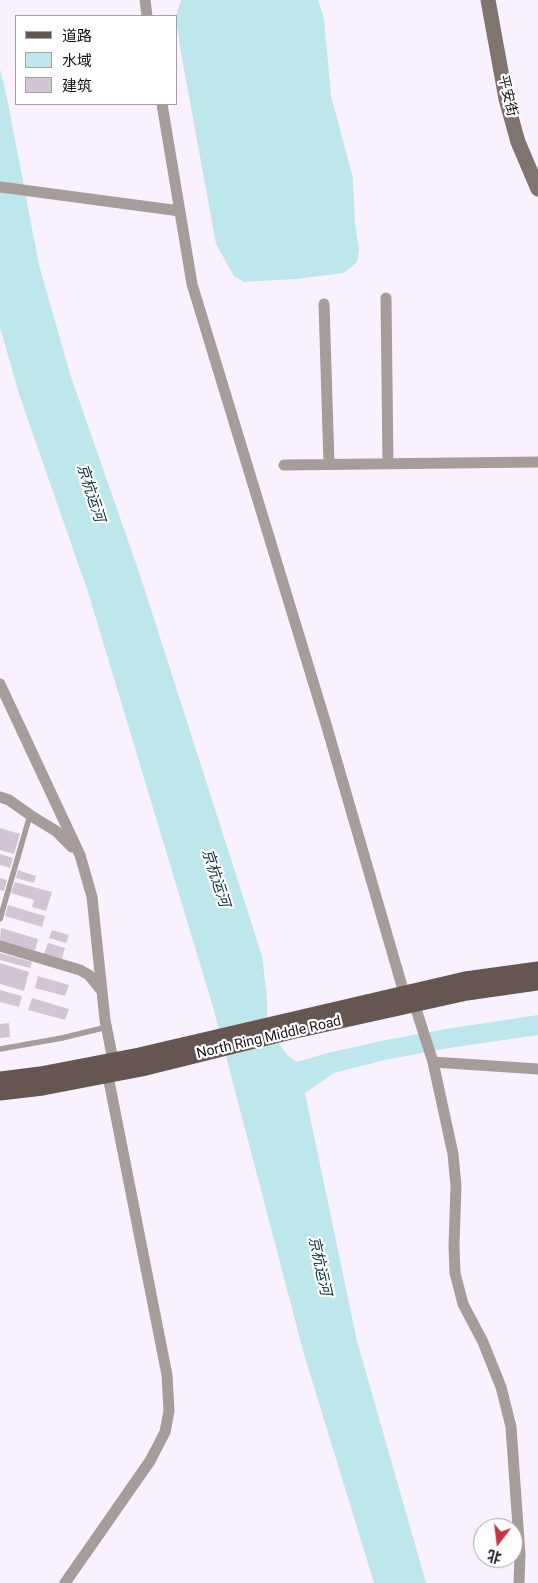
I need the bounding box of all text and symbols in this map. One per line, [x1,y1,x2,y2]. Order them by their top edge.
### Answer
legend [15,15,178,105]
text: 道路 [62,27,92,45]
text: 水域 [62,52,92,70]
street label: 平安街 [494,74,520,118]
text: 建筑 [62,77,92,95]
water label: 京杭运河 [72,462,108,524]
water label: 京杭运河 [197,847,233,909]
street label: North Ring Middle Road [195,1013,343,1063]
water label: 京杭运河 [304,1235,334,1297]
north arrow [473,1518,523,1568]
text: 北 [486,1547,503,1566]

